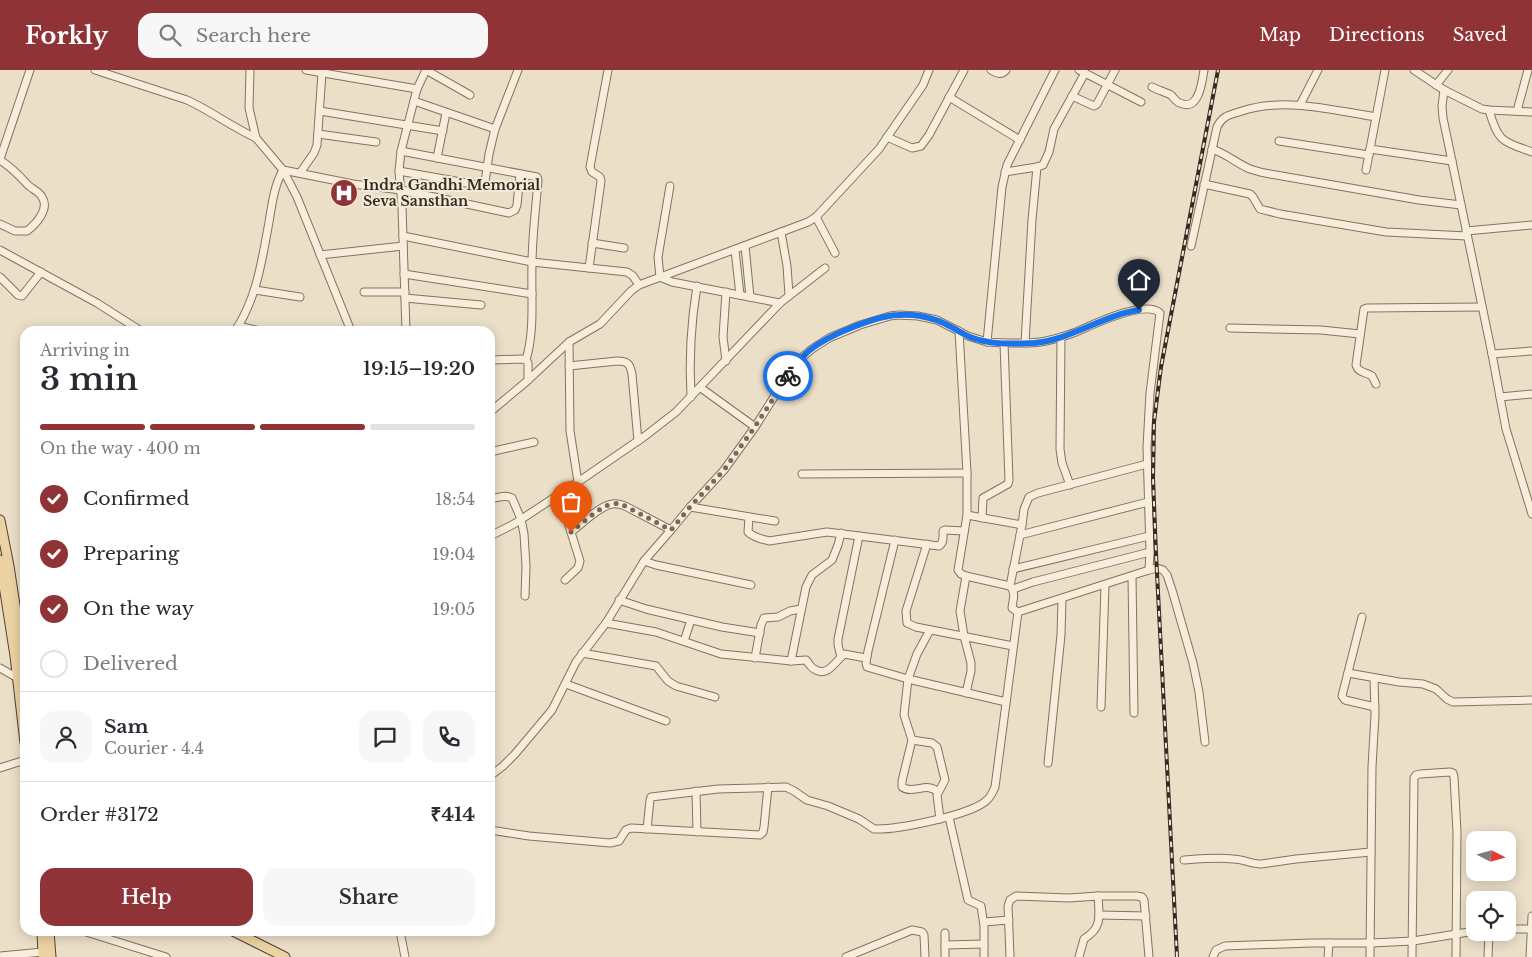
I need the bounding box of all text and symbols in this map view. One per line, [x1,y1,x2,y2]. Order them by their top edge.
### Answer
search box [138,13,488,58]
text: Forkly [25,21,108,50]
icon: search [156,21,184,49]
text: Search here [196,24,311,47]
text: Map [1259,24,1301,46]
text: Directions [1329,24,1425,46]
text: Saved [1453,24,1507,46]
place label: Indra Gandhi Memorial Seva Sansthan [363,176,540,210]
hospital icon: Indra Gandhi Memorial Seva Sansthan [329,178,359,208]
pin [1118,259,1160,310]
icon: home [1125,266,1153,294]
text: Arriving in [40,340,130,360]
courier [763,351,813,401]
text: 19:15–19:20 [363,357,475,380]
text: 3 min [40,359,138,399]
icon: bike [774,362,802,390]
text: On the way · 400 m [40,438,201,458]
pin [550,481,592,532]
icon: check [40,485,68,513]
text: Confirmed [83,487,189,510]
icon: bag [557,488,585,516]
text: 18:54 [435,489,475,509]
icon: check [40,540,68,568]
text: Preparing [83,542,179,565]
text: 19:04 [432,544,475,564]
icon: check [40,595,68,623]
text: On the way [83,597,194,620]
text: 19:05 [433,599,475,619]
text: Delivered [83,652,178,675]
button: person [40,711,92,763]
button: chat [359,711,411,763]
button: phone [423,711,475,763]
text: Sam [104,715,149,738]
text: Courier · 4.4 [104,738,204,758]
text: Order #3172 [40,803,159,826]
text: ₹414 [431,803,475,826]
north arrow [1466,831,1516,881]
map controls [1466,831,1516,941]
button: Help [40,868,253,926]
button: Share [263,868,475,926]
button: locate [1466,891,1516,941]

